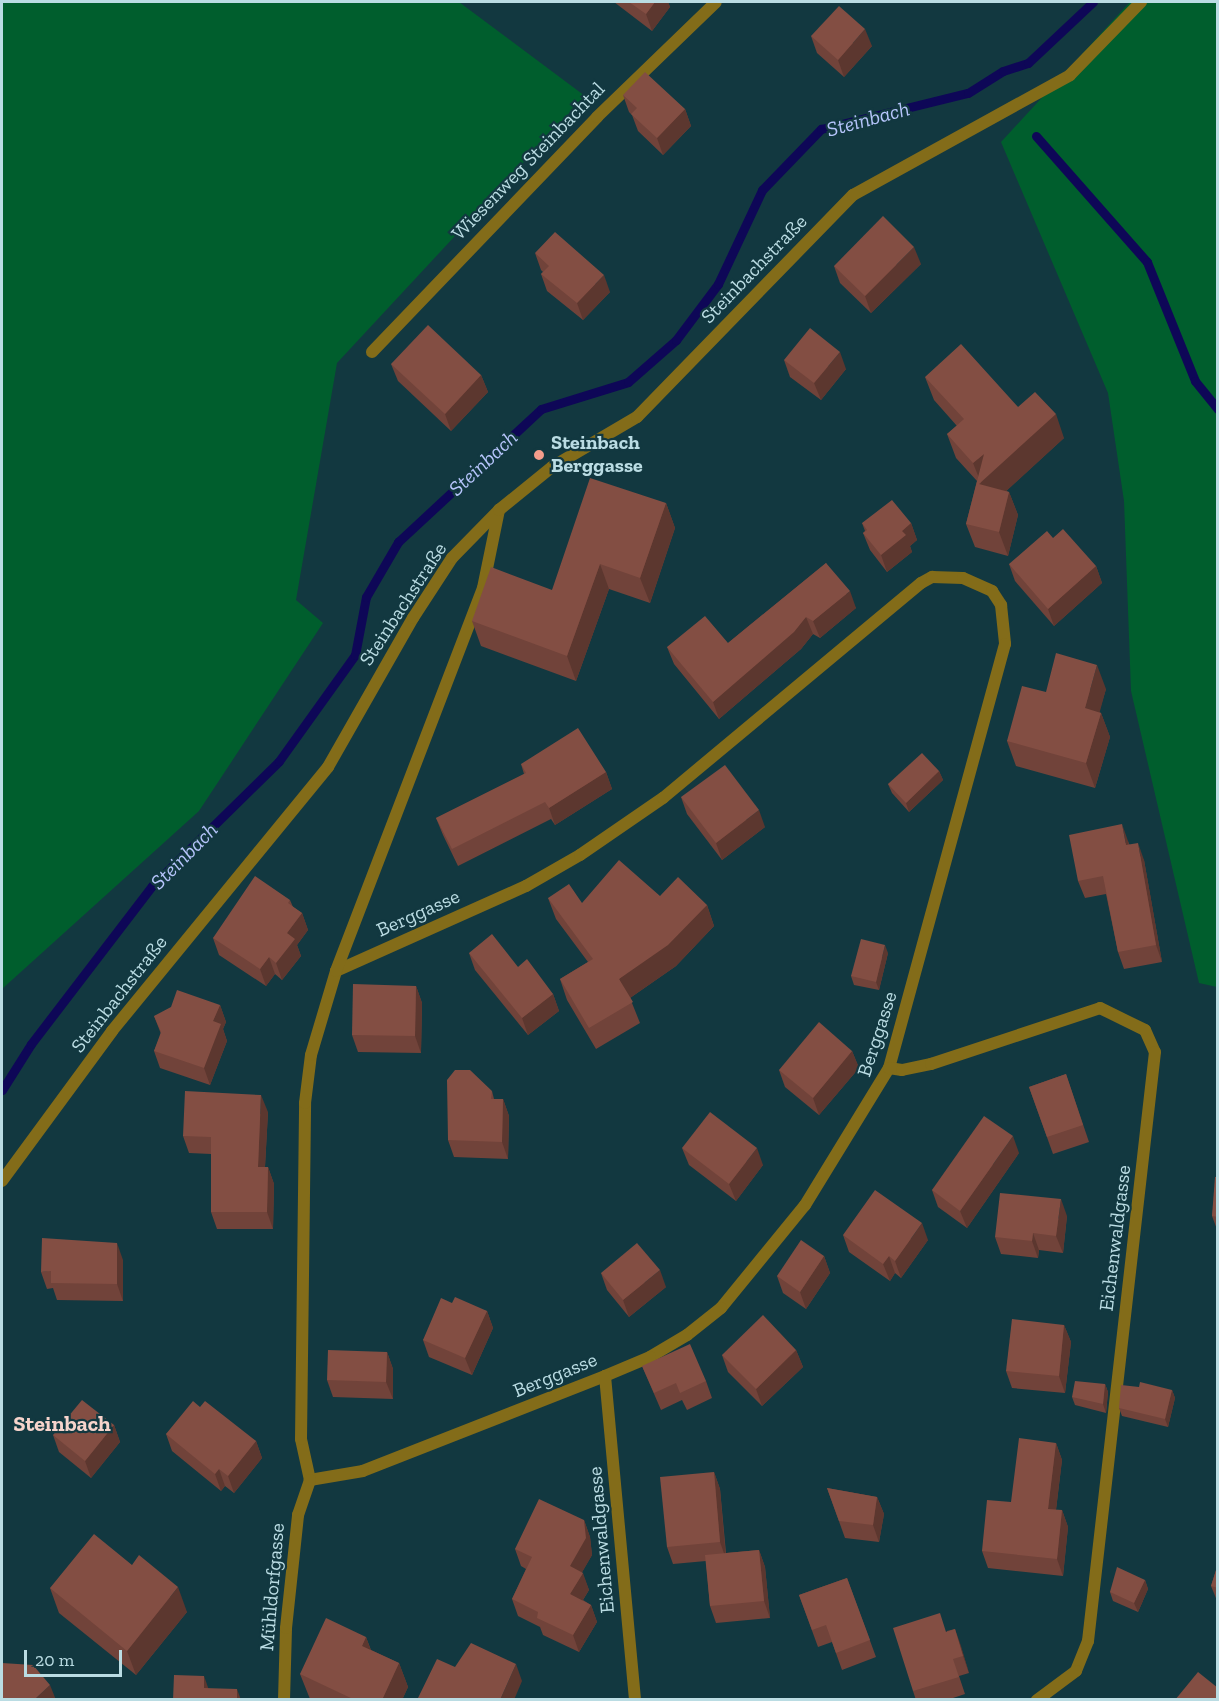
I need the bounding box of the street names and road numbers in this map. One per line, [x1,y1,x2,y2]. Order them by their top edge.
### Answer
street label: Wiesenweg Steinbachtal [446,77,610,245]
street label: Steinbachstraße [696,210,812,328]
street label: Steinbachstraße [354,538,452,670]
street label: Berggasse [373,884,463,942]
street label: Steinbachstraße [66,931,172,1057]
street label: Berggasse [852,988,902,1080]
street label: Eichenwaldgasse [1094,1164,1136,1312]
street label: Berggasse [510,1347,600,1403]
street label: Eichenwaldgasse [583,1466,619,1614]
street label: Mühldorfgasse [254,1522,290,1652]

